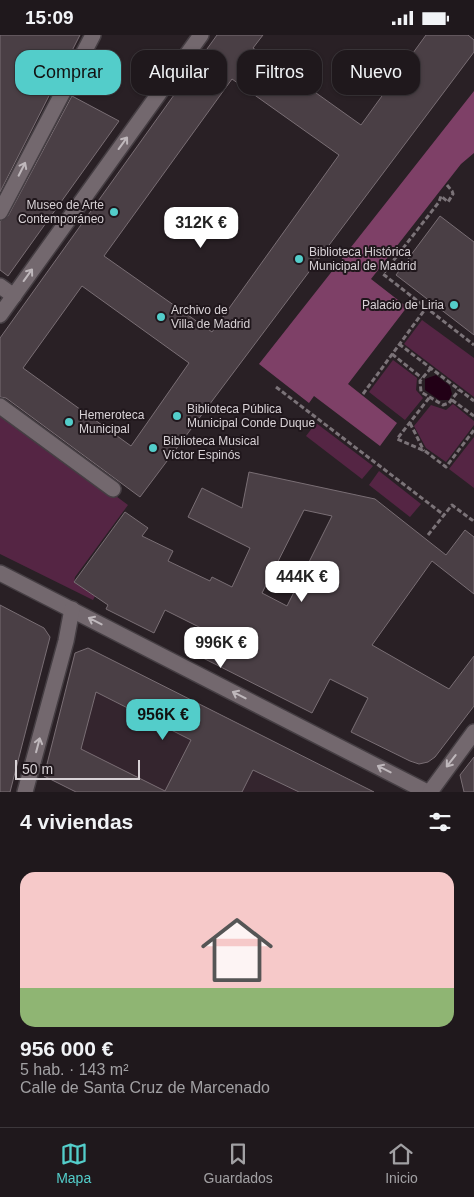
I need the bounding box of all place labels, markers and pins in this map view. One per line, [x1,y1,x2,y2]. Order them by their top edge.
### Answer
place label: Museo de Arte Contemporáneo [18,198,104,226]
marker: Museo de Arte Contemporáneo [108,206,120,218]
pin: 312K € [160,207,242,249]
place label: Biblioteca Histórica Municipal de Madrid [309,245,416,273]
marker: Biblioteca Histórica Municipal de Madrid [293,253,305,265]
place label: Palacio de Liria [362,298,444,312]
marker: Palacio de Liria [448,299,460,311]
place label: Archivo de Villa de Madrid [171,303,250,331]
marker: Archivo de Villa de Madrid [155,311,167,323]
place label: Biblioteca Pública Municipal Conde Duque [187,402,315,430]
place label: Hemeroteca Municipal [79,408,145,436]
marker: Biblioteca Pública Municipal Conde Duque [171,410,183,422]
marker: Hemeroteca Municipal [63,416,75,428]
place label: Biblioteca Musical Víctor Espinós [163,434,259,462]
marker: Biblioteca Musical Víctor Espinós [147,442,159,454]
pin: 444K € [261,561,343,603]
pin: 996K € [180,627,262,669]
pin: 956K € [122,699,204,741]

